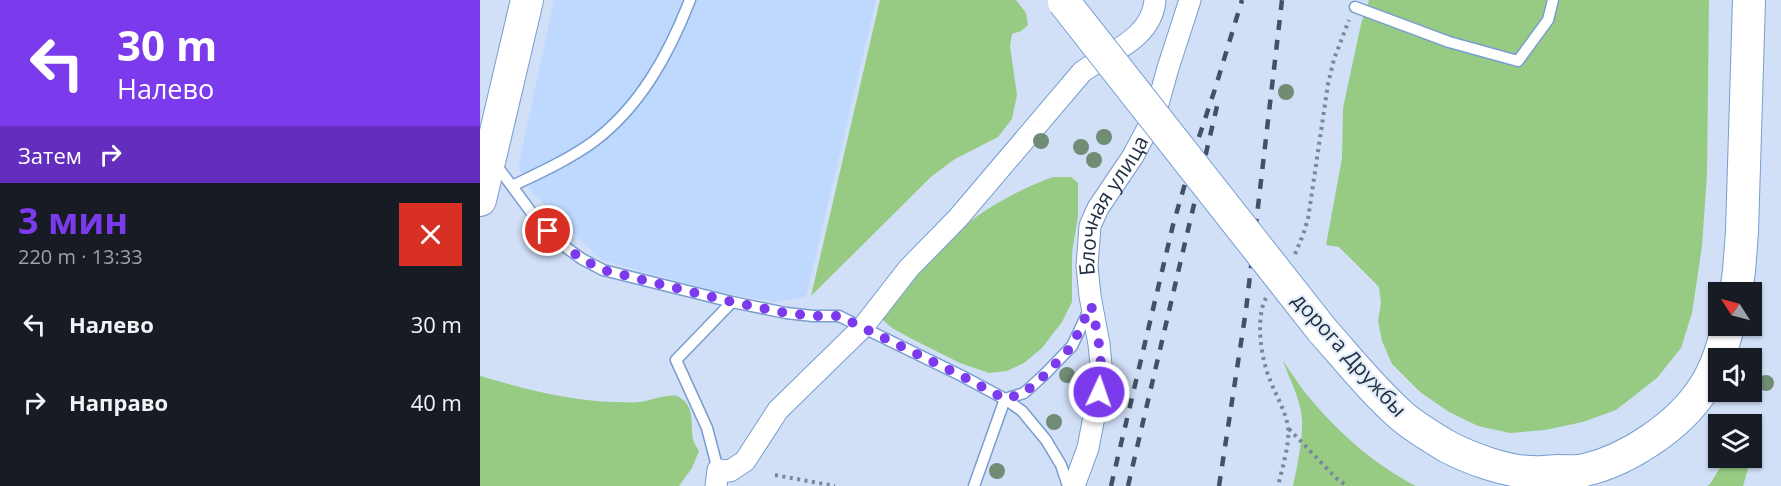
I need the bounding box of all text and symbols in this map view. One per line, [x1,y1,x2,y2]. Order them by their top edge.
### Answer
text: 30 m [117,16,217,73]
icon: left [18,24,96,102]
text: Налево [117,70,214,107]
street label: Блочная улица [1072,130,1154,277]
icon: right [94,138,127,171]
text: Затем [18,140,82,170]
text: 3 мин [18,196,128,245]
button: close [399,203,462,266]
pin [522,205,573,256]
icon: arrive [531,214,564,247]
text: 220 m · 13:33 [18,243,143,270]
north arrow [1708,282,1762,336]
map controls [1708,282,1762,468]
street label: дорога Дружбы [1286,286,1413,422]
icon: left [18,308,51,341]
text: Налево [69,309,154,339]
text: 30 m [411,309,462,339]
button: sound [1708,348,1762,402]
position arrow [1067,360,1131,424]
icon: right [18,386,51,419]
text: Направо [69,387,168,417]
text: 40 m [411,387,462,417]
button: layers [1708,414,1762,468]

